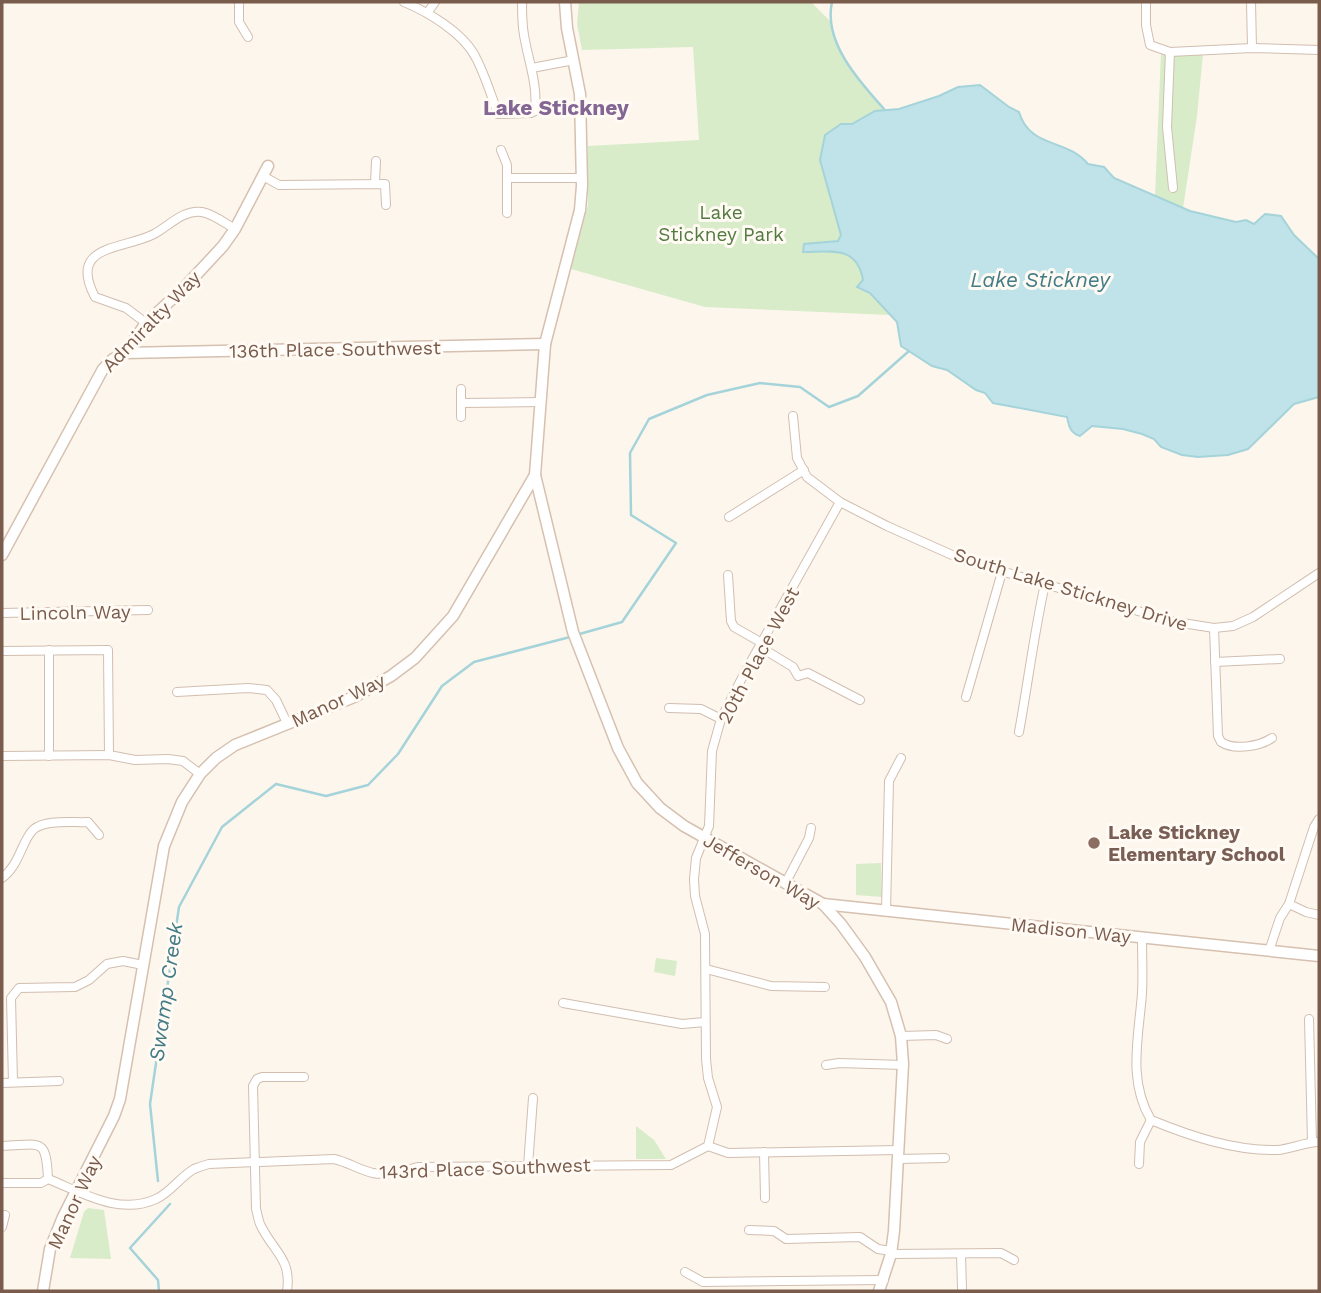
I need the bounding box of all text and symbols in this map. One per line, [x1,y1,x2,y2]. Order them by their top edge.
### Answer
district label: Lake Stickney [483,95,629,120]
park label: Lake Stickney Park [658,201,784,246]
street label: Admiralty Way [97,266,206,377]
water label: Lake Stickney [970,267,1111,292]
street label: 136th Place Southwest [229,336,441,363]
street label: South Lake Stickney Drive [951,543,1191,636]
street label: 20th Place West [713,583,804,727]
street label: Lincoln Way [19,600,131,625]
street label: Manor Way [288,669,389,732]
place label: Lake Stickney Elementary School [1108,821,1286,866]
street label: Jefferson Way [699,829,824,914]
marker: Lake Stickney Elementary School [1086,835,1102,851]
street label: Madison Way [1010,913,1132,948]
water label: Swamp Creek [143,920,188,1063]
street label: Manor Way [43,1151,106,1253]
street label: 143rd Place Southwest [379,1153,591,1184]

